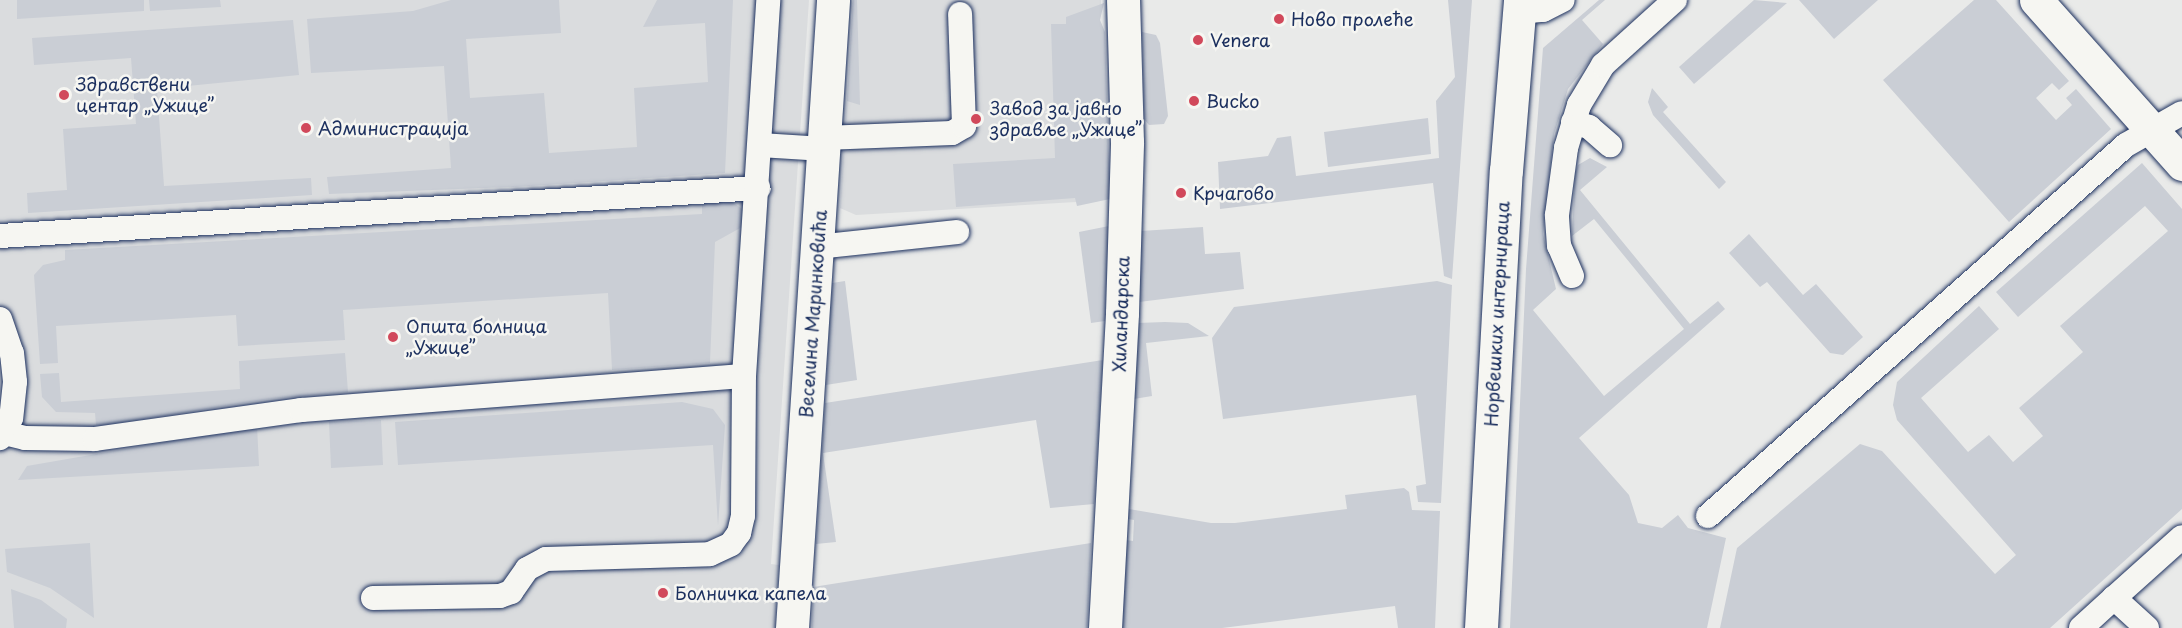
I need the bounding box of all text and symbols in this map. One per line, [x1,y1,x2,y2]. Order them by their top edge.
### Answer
place label: Ново пролеће [1291,8,1413,30]
marker: Ново пролеће [1272,12,1286,26]
place label: Venera [1210,29,1270,51]
marker: Venera [1191,33,1205,47]
place label: Здравствени центар „Ужице” [76,74,214,116]
marker: Здравствени центар „Ужице” [57,88,71,102]
place label: Bucko [1206,90,1259,112]
marker: Bucko [1187,94,1201,108]
place label: Завод за јавно здравље „Ужице” [990,98,1142,140]
marker: Завод за јавно здравље „Ужице” [967,110,985,128]
place label: Администрација [318,117,468,139]
marker: Администрација [299,121,313,135]
place label: Крчагово [1193,182,1274,204]
marker: Крчагово [1174,186,1188,200]
street label: Норвешких интернираца [1480,200,1514,428]
street label: Веселина Маринковића [795,208,831,420]
street label: Хиландарска [1108,256,1134,372]
place label: Општа болница „Ужице” [406,316,547,358]
marker: Општа болница „Ужице” [384,328,402,346]
place label: Болничка капела [675,582,827,604]
marker: Болничка капела [656,586,670,600]

